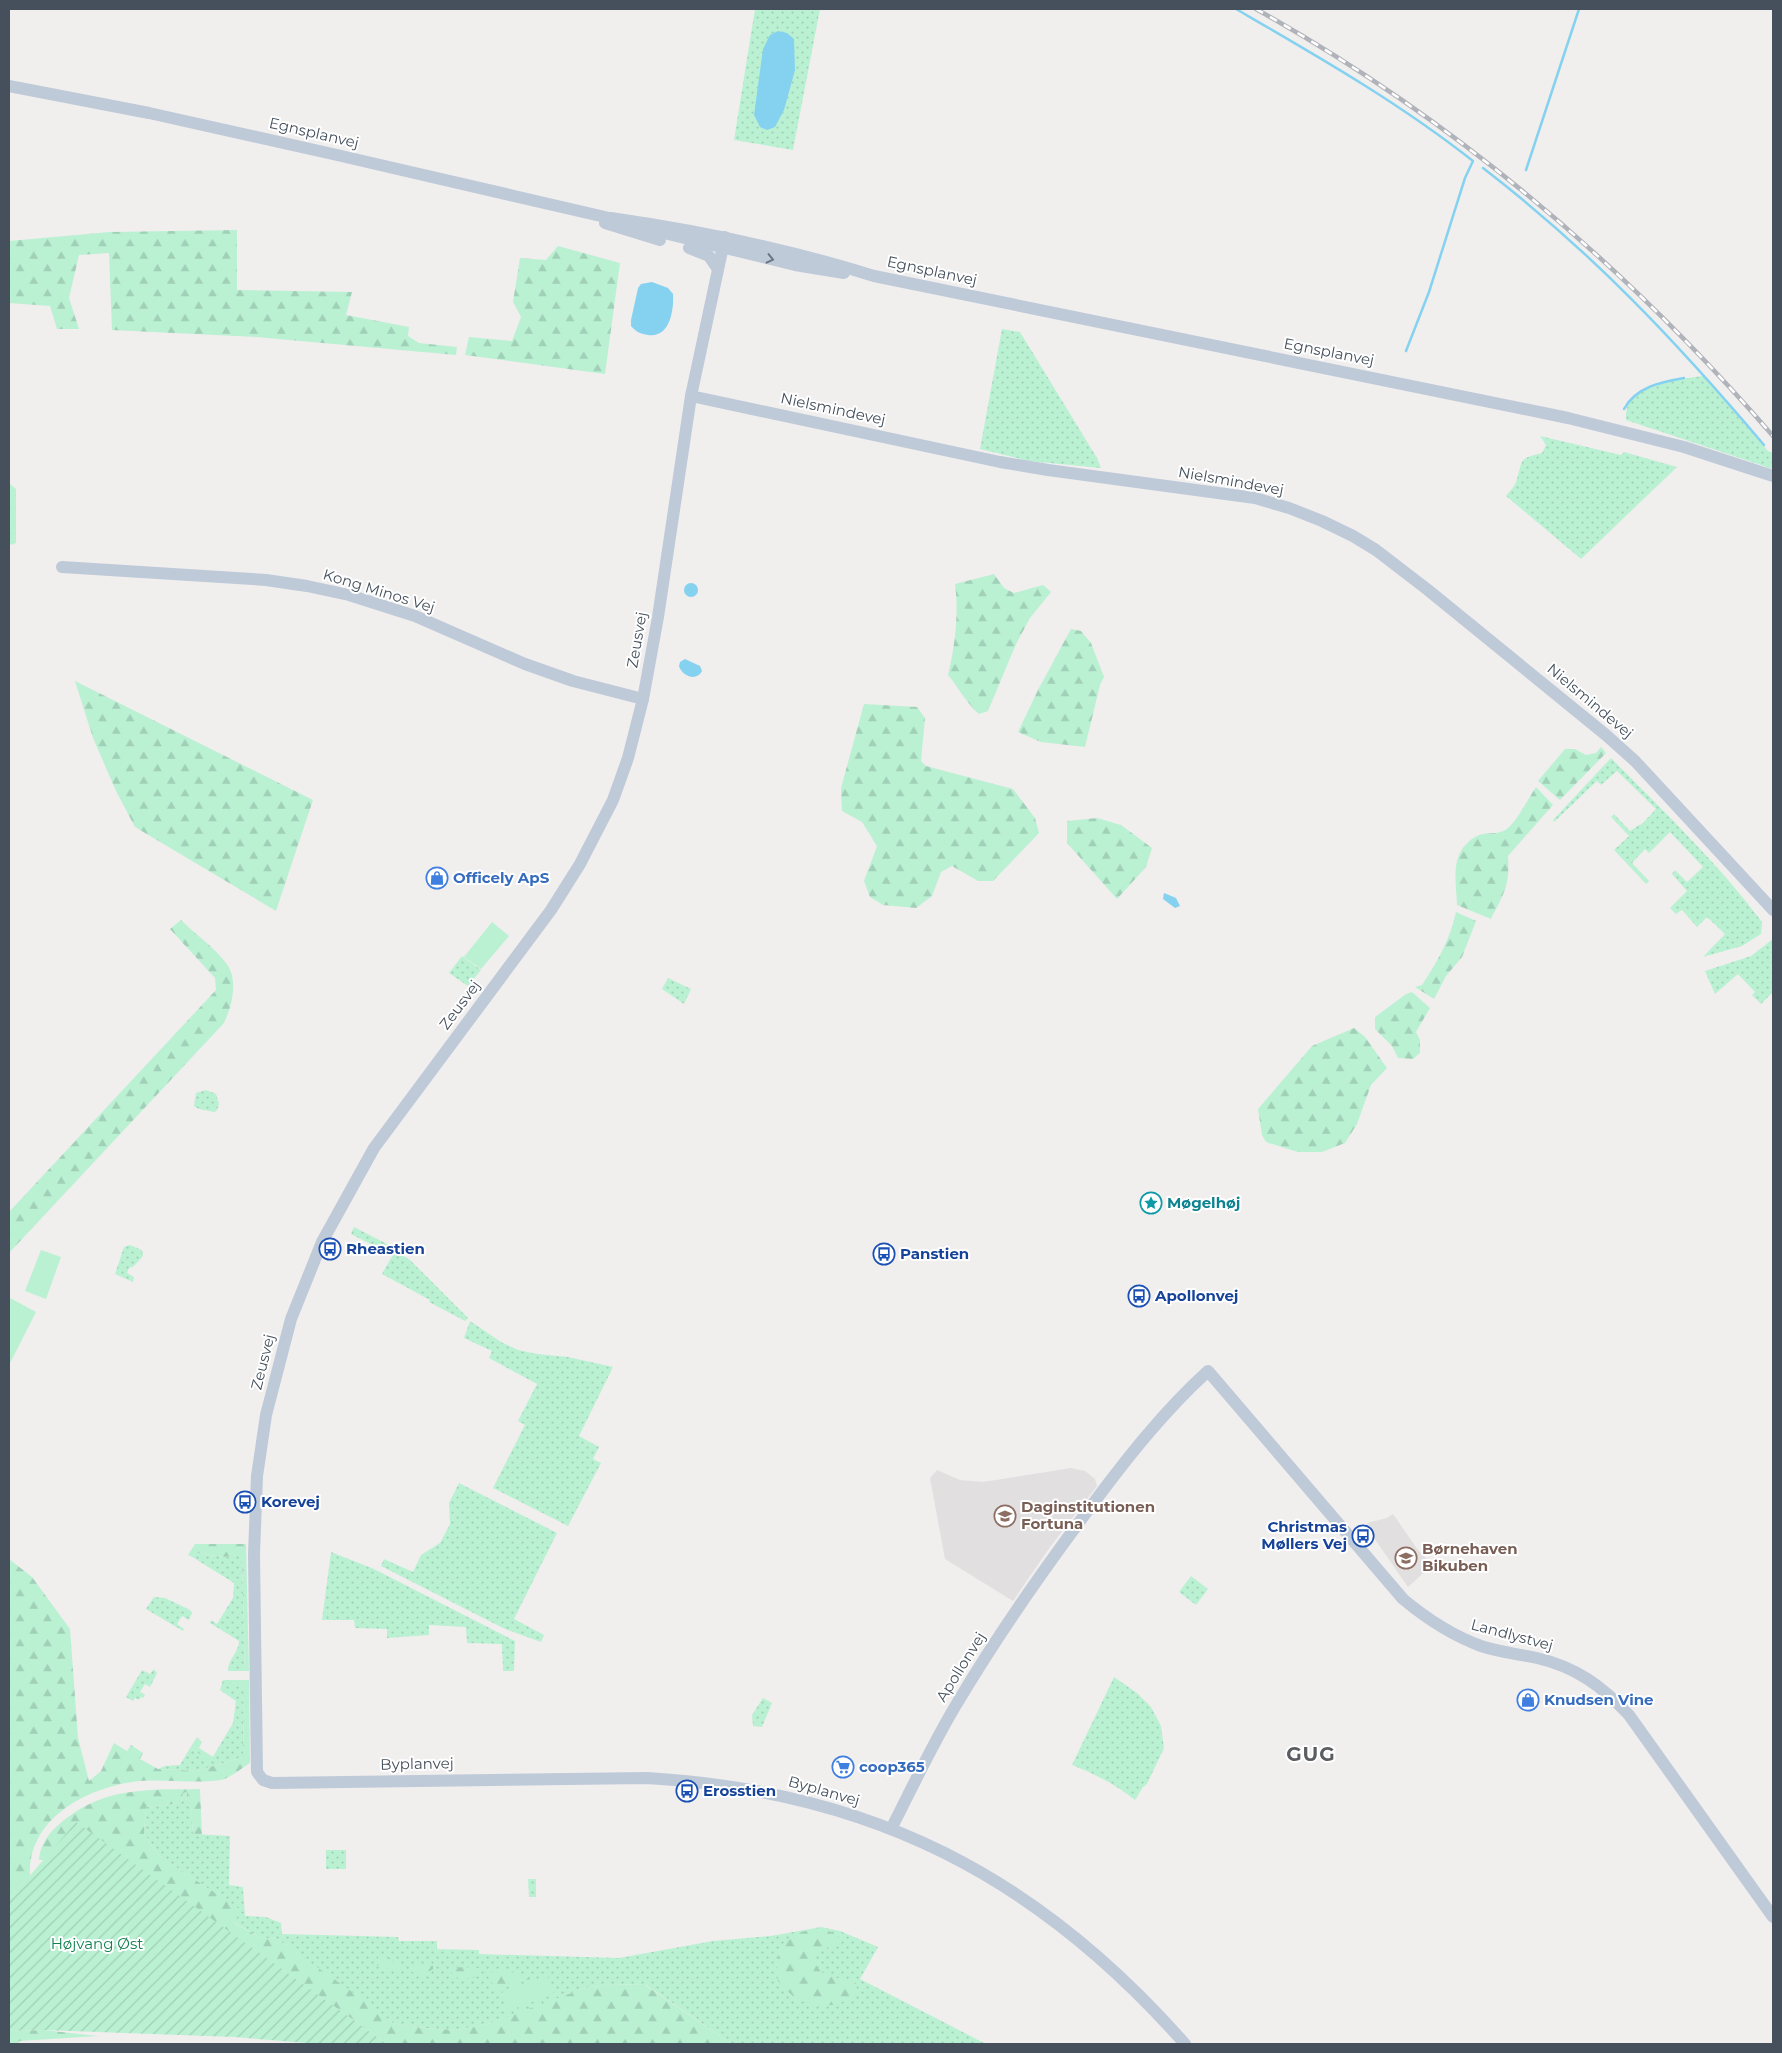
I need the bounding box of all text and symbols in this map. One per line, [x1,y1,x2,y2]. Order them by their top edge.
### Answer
street label: Egnsplanvej [267,113,361,152]
street label: Egnsplanvej [885,252,979,289]
one-way arrow [766,253,775,264]
street label: Egnsplanvej [1282,333,1376,370]
street label: Nielsmindevej [779,388,887,429]
street label: Nielsmindevej [1177,462,1285,499]
street label: Kong Minos Vej [321,564,437,617]
street label: Zeusvej [622,610,651,670]
street label: Nielsmindevej [1543,659,1637,742]
shop icon: Officely ApS [425,866,449,890]
place label: Officely ApS [453,868,550,887]
street label: Zeusvej [435,976,484,1033]
place icon: Møgelhøj [1139,1191,1163,1215]
place label: Møgelhøj [1167,1193,1240,1212]
bus stop icon: Rheastien [318,1237,342,1261]
place label: Rheastien [346,1239,425,1258]
bus stop icon: Panstien [872,1242,896,1266]
place label: Panstien [900,1244,969,1263]
bus stop icon: Apollonvej [1127,1284,1151,1308]
place label: Apollonvej [1154,1286,1238,1305]
street label: Zeusvej [246,1332,279,1392]
bus stop icon: Korevej [233,1490,257,1514]
place label: Korevej [261,1492,320,1511]
place label: Daginstitutionen Fortuna [1021,1497,1155,1533]
school or university icon: Daginstitutionen Fortuna [993,1504,1017,1528]
place label: Christmas Møllers Vej [1261,1517,1347,1553]
bus stop icon: Christmas Møllers Vej [1351,1524,1375,1548]
place label: Børnehaven Bikuben [1422,1539,1518,1575]
school or university icon: Børnehaven Bikuben [1394,1546,1418,1570]
street label: Landlystvej [1469,1614,1555,1655]
street label: Apollonvej [932,1628,990,1705]
shop icon: Knudsen Vine [1516,1688,1540,1712]
place label: Knudsen Vine [1544,1690,1654,1709]
district label: GUG [1286,1742,1336,1766]
street label: Byplanvej [380,1753,454,1774]
supermarket icon: coop365 [831,1755,855,1779]
place label: coop365 [859,1757,925,1776]
street label: Byplanvej [786,1771,862,1810]
bus stop icon: Erosstien [675,1779,699,1803]
place label: Erosstien [703,1781,776,1800]
park label: Højvang Øst [51,1934,143,1953]

